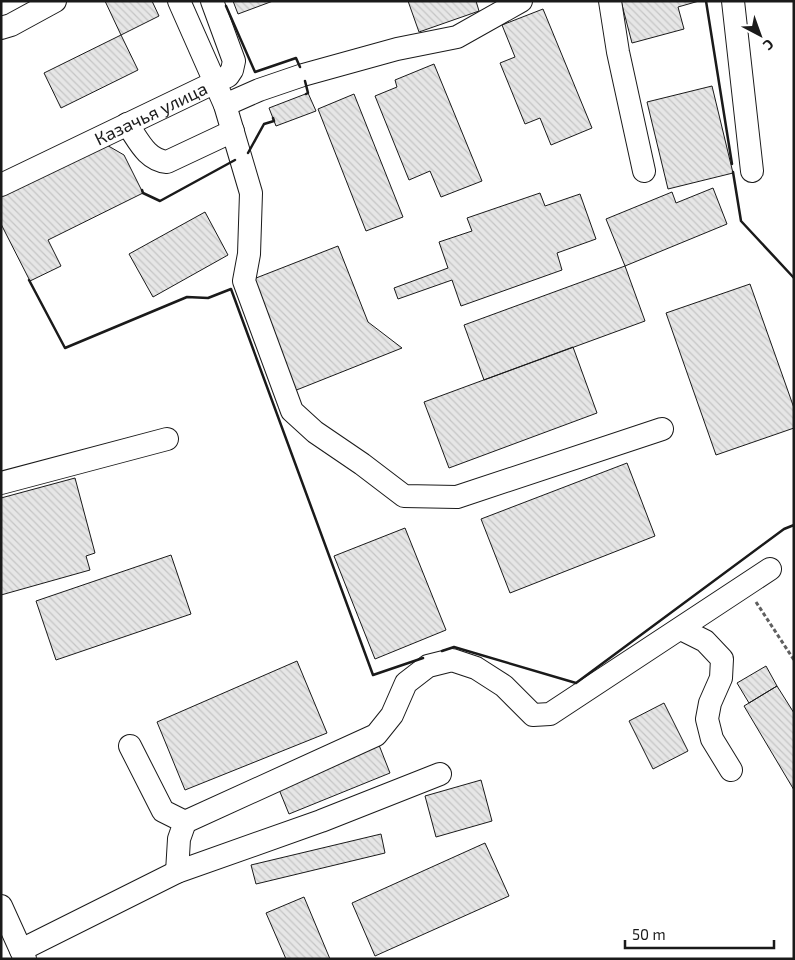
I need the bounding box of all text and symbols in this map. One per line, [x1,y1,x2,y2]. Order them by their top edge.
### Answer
north arrow [735,10,785,60]
text: С [760,36,778,54]
street label: Казачья улица [91,77,211,150]
scale bar [625,918,774,950]
text: 50 m [632,925,666,943]

